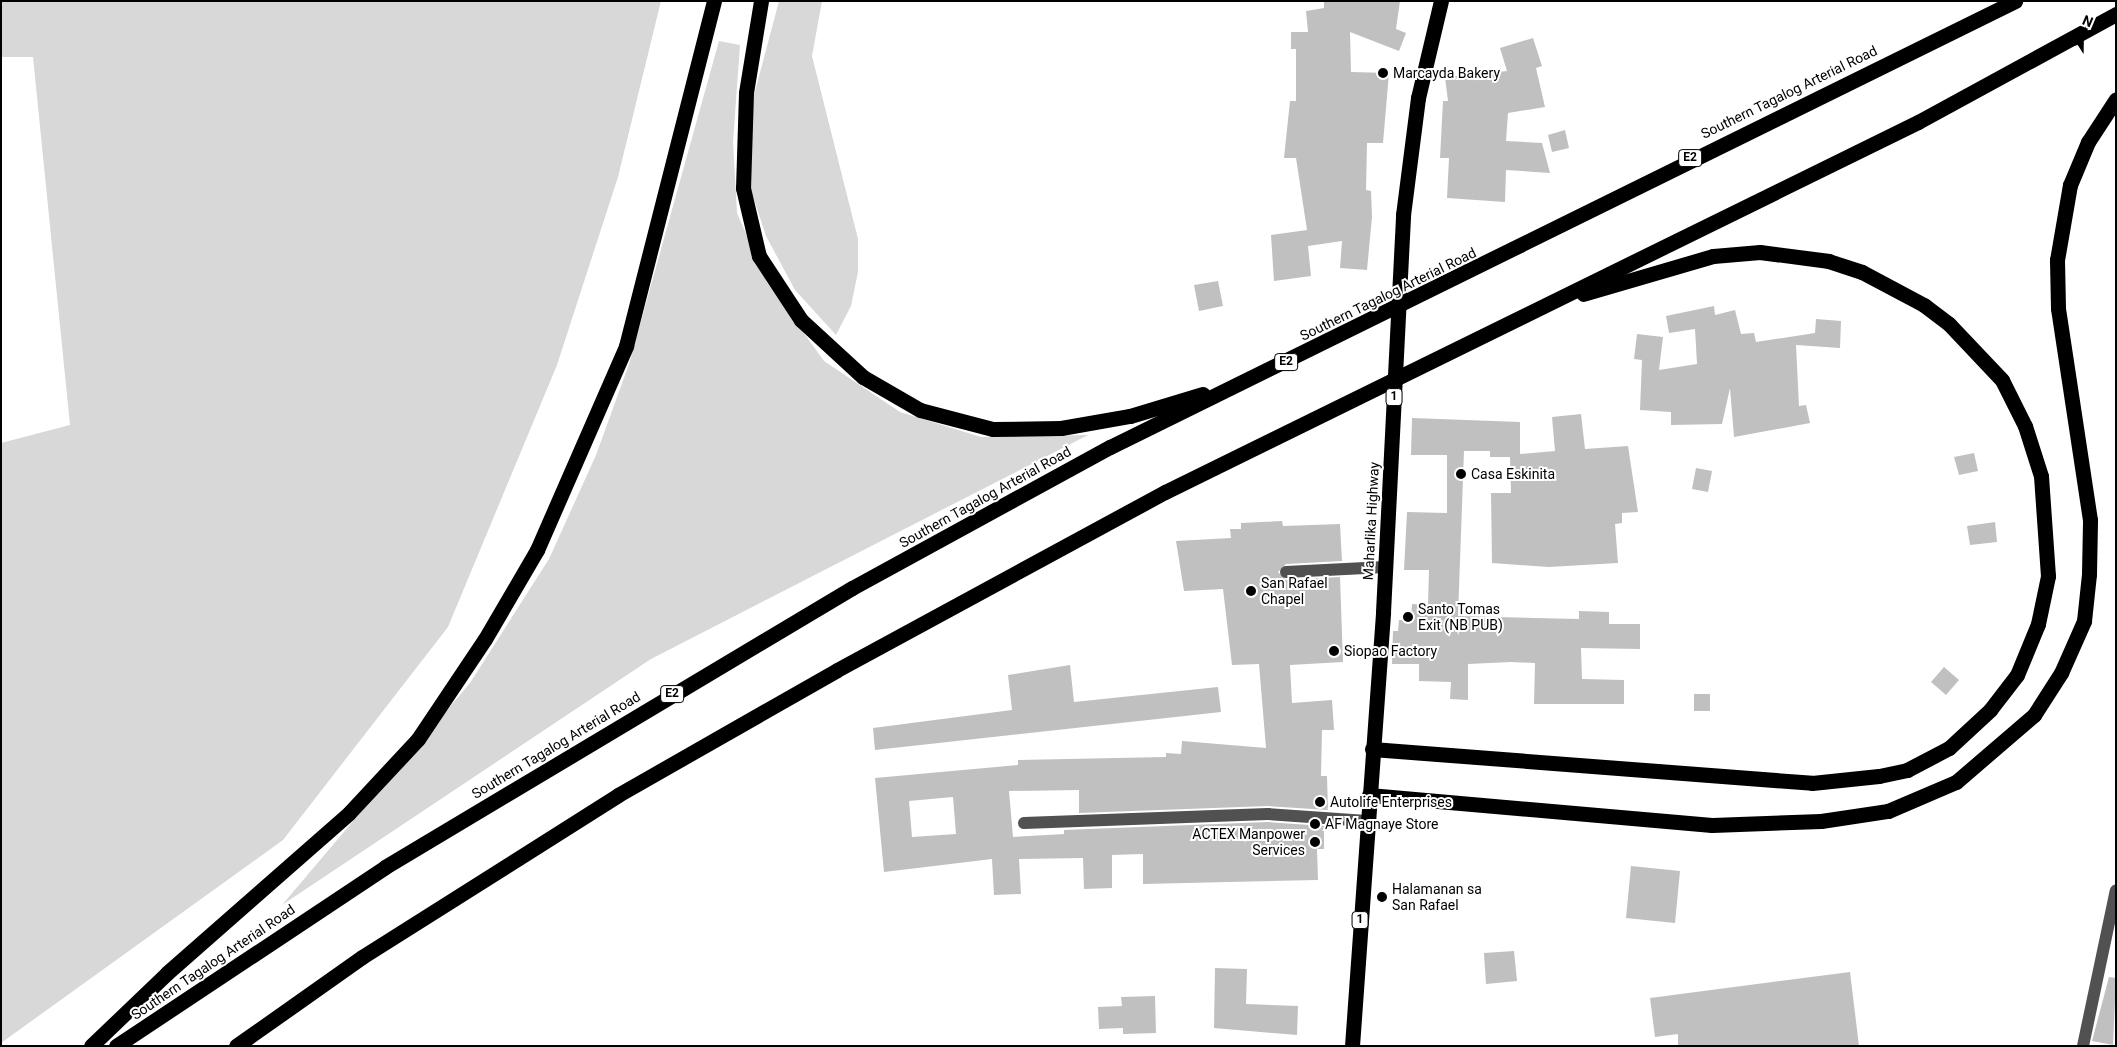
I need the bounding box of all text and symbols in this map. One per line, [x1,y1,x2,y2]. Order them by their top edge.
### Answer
north arrow [2057,10,2107,60]
text: N [2080,12,2096,30]
street label: Southern Tagalog Arterial Road [1698,42,1880,142]
place label: Marcayda Bakery [1393,65,1500,81]
marker: Marcayda Bakery [1377,67,1389,79]
road number: E2 [1678,148,1702,168]
street label: Southern Tagalog Arterial Road [1297,244,1479,344]
road number: E2 [1274,352,1298,372]
road number: 1 [1385,388,1403,407]
street label: Southern Tagalog Arterial Road [896,443,1074,551]
street label: Maharlika Highway [1360,461,1382,581]
place label: Casa Eskinita [1471,466,1555,482]
marker: Casa Eskinita [1455,468,1467,480]
place label: San Rafael Chapel [1261,575,1328,608]
marker: San Rafael Chapel [1245,585,1257,597]
place label: Santo Tomas Exit (NB PUB) [1418,601,1503,634]
marker: Santo Tomas Exit (NB PUB) [1402,611,1414,623]
place label: Siopao Factory [1344,643,1437,659]
marker: Siopao Factory [1328,645,1340,657]
road number: E2 [660,684,684,704]
street label: Southern Tagalog Arterial Road [469,688,643,802]
place label: Autolife Enterprises [1330,794,1452,810]
marker: Autolife Enterprises [1314,796,1326,808]
place label: AF Magnaye Store [1325,816,1438,832]
marker: AF Magnaye Store [1309,818,1321,830]
place label: ACTEX Manpower Services [1192,826,1305,859]
marker: ACTEX Manpower Services [1309,836,1321,848]
place label: Halamanan sa San Rafael [1392,881,1482,914]
marker: Halamanan sa San Rafael [1376,891,1388,903]
street label: Southern Tagalog Arterial Road [128,901,298,1023]
road number: 1 [1351,910,1369,930]

